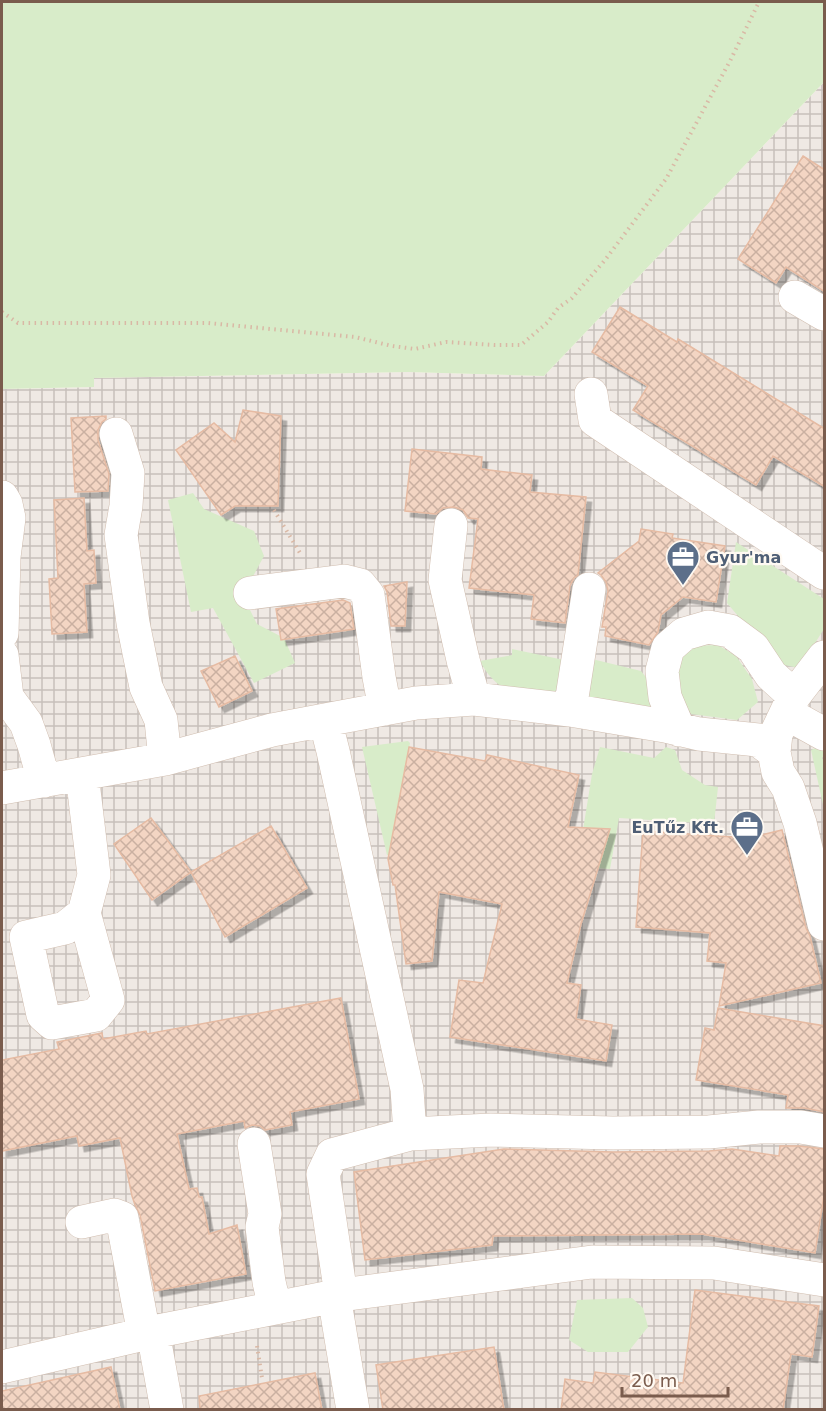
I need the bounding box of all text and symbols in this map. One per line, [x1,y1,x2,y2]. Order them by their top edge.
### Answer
office icon: Gyur'ma [665,539,701,586]
place label: Gyur'ma [706,548,781,567]
office icon: EuTűz Kft. [729,809,765,856]
place label: EuTűz Kft. [631,818,724,837]
scale bar [622,1360,728,1398]
text: 20 m [631,1370,677,1391]

